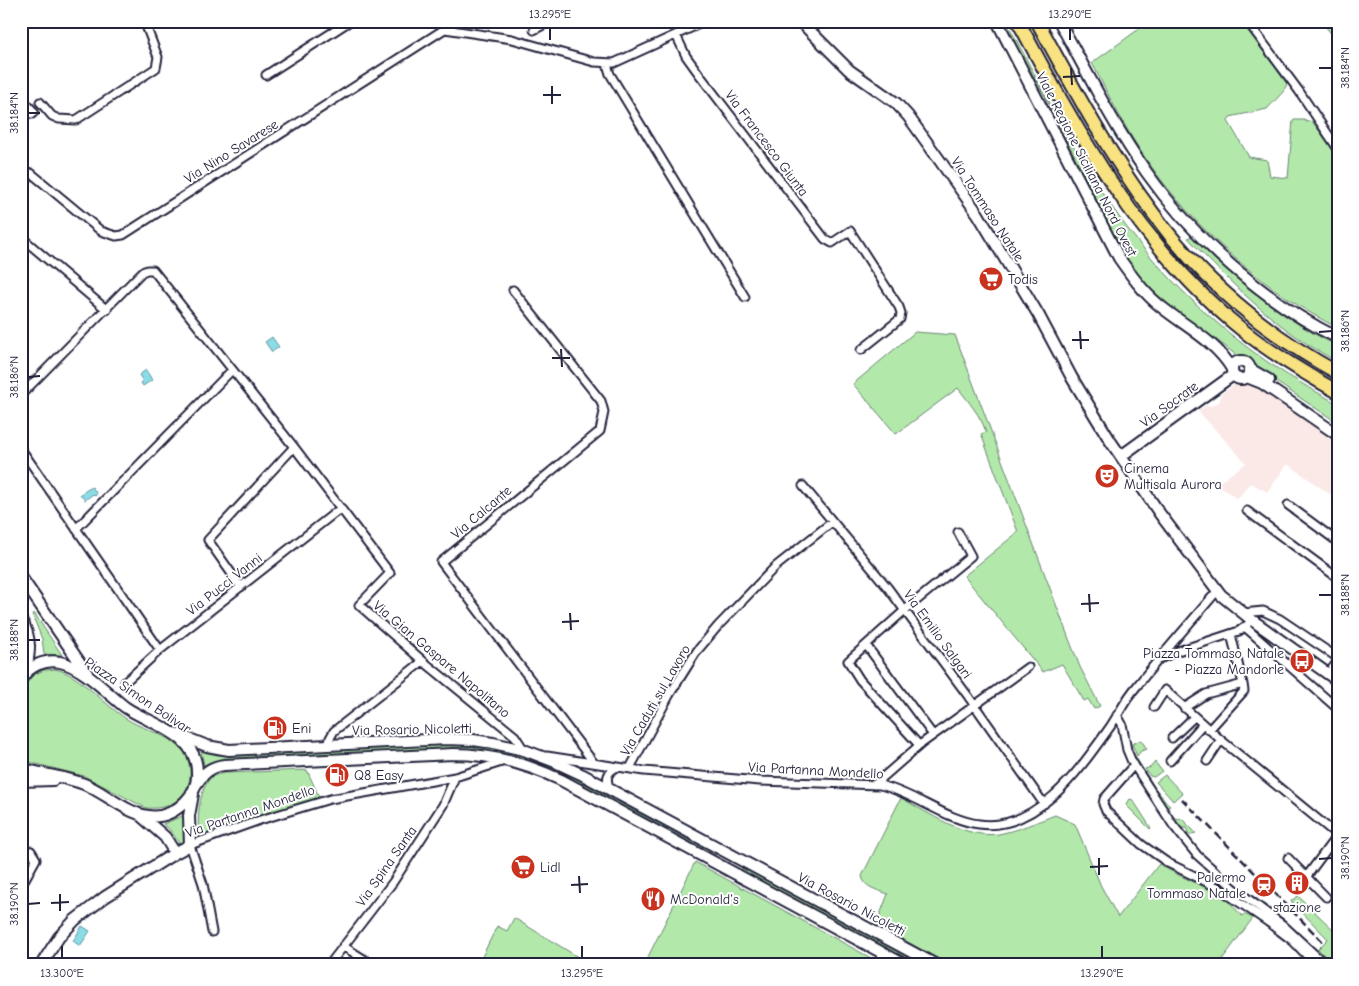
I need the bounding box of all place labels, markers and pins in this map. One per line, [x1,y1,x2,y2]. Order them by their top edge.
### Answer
supermarket icon: Todis [978,266,1004,292]
place label: Todis [1008,271,1038,288]
place label: Cinema Multisala Aurora [1124,460,1222,493]
theatre icon: Cinema Multisala Aurora [1094,463,1120,489]
place label: Piazza Tommaso Natale - Piazza Mandorle [1143,645,1284,678]
bus stop icon: Piazza Tommaso Natale - Piazza Mandorle [1289,648,1315,674]
fuel station icon: Eni [262,715,288,741]
place label: Eni [292,720,311,737]
fuel station icon: Q8 Easy [324,762,350,788]
place label: Q8 Easy [354,767,404,784]
supermarket icon: Lidl [510,854,536,880]
place label: Lidl [540,859,561,876]
place label: Palermo Tommaso Natale [1147,869,1246,902]
building icon: stazione [1284,870,1310,896]
station icon: Palermo Tommaso Natale [1251,872,1277,898]
restaurant icon: McDonald's [640,886,666,912]
place label: McDonald's [670,891,739,908]
place label: stazione [1273,899,1321,916]

